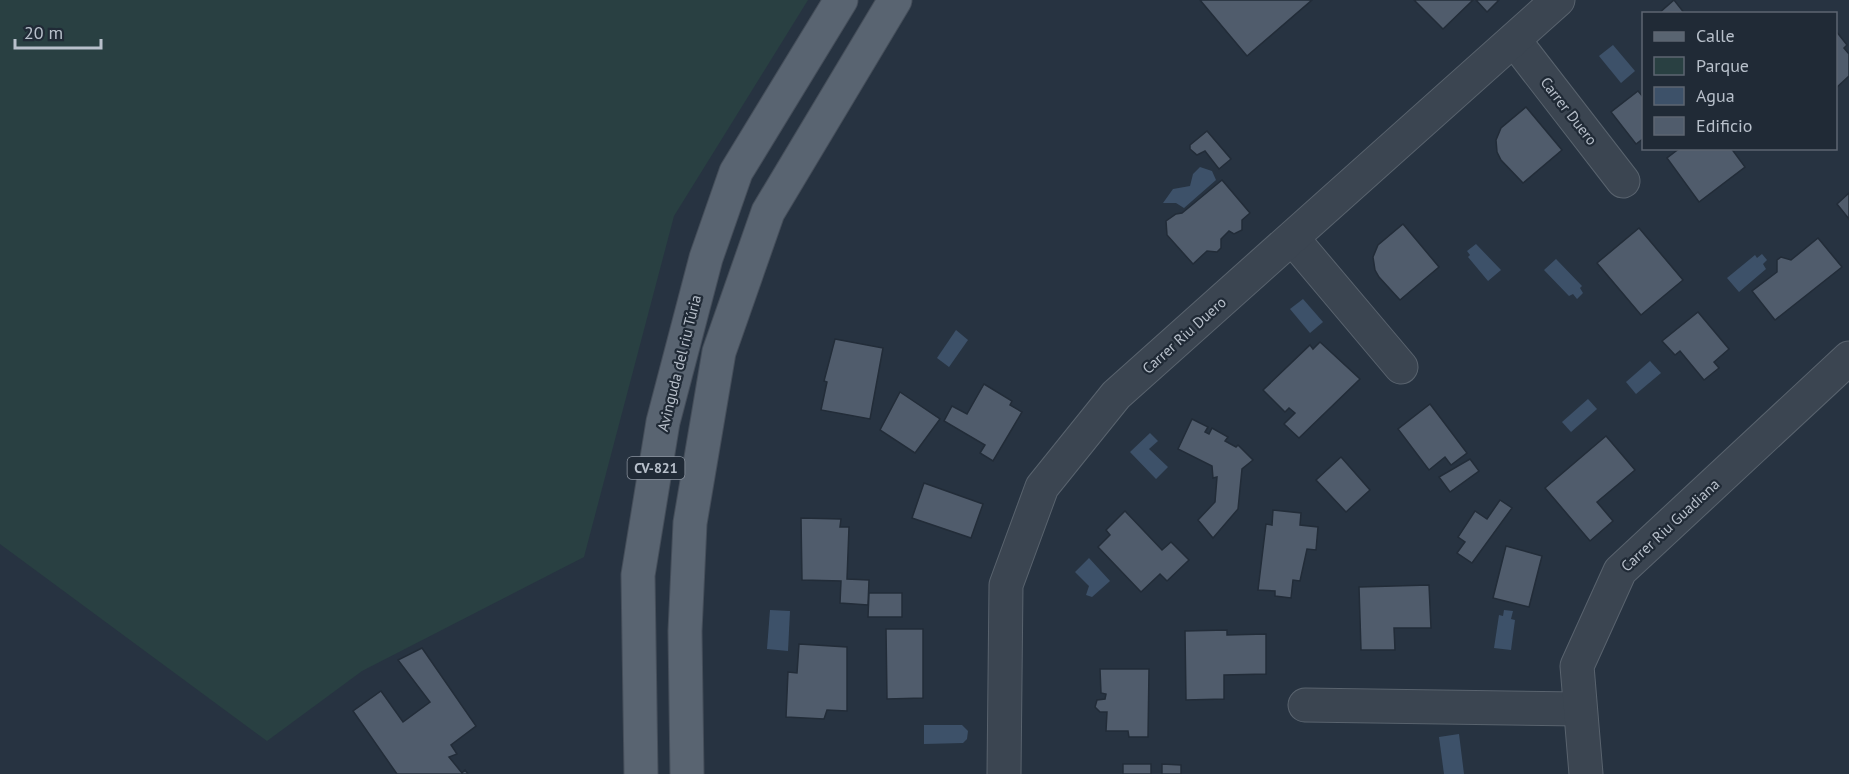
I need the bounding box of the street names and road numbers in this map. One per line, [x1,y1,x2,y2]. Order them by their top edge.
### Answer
street label: Carrer Duero [1536,73,1602,149]
street label: Carrer Riu Duero [1138,292,1230,378]
street label: Avinguda del riu Túria [653,293,705,433]
road number: CV-821 [628,457,684,479]
street label: Carrer Riu Guadiana [1617,475,1723,575]

